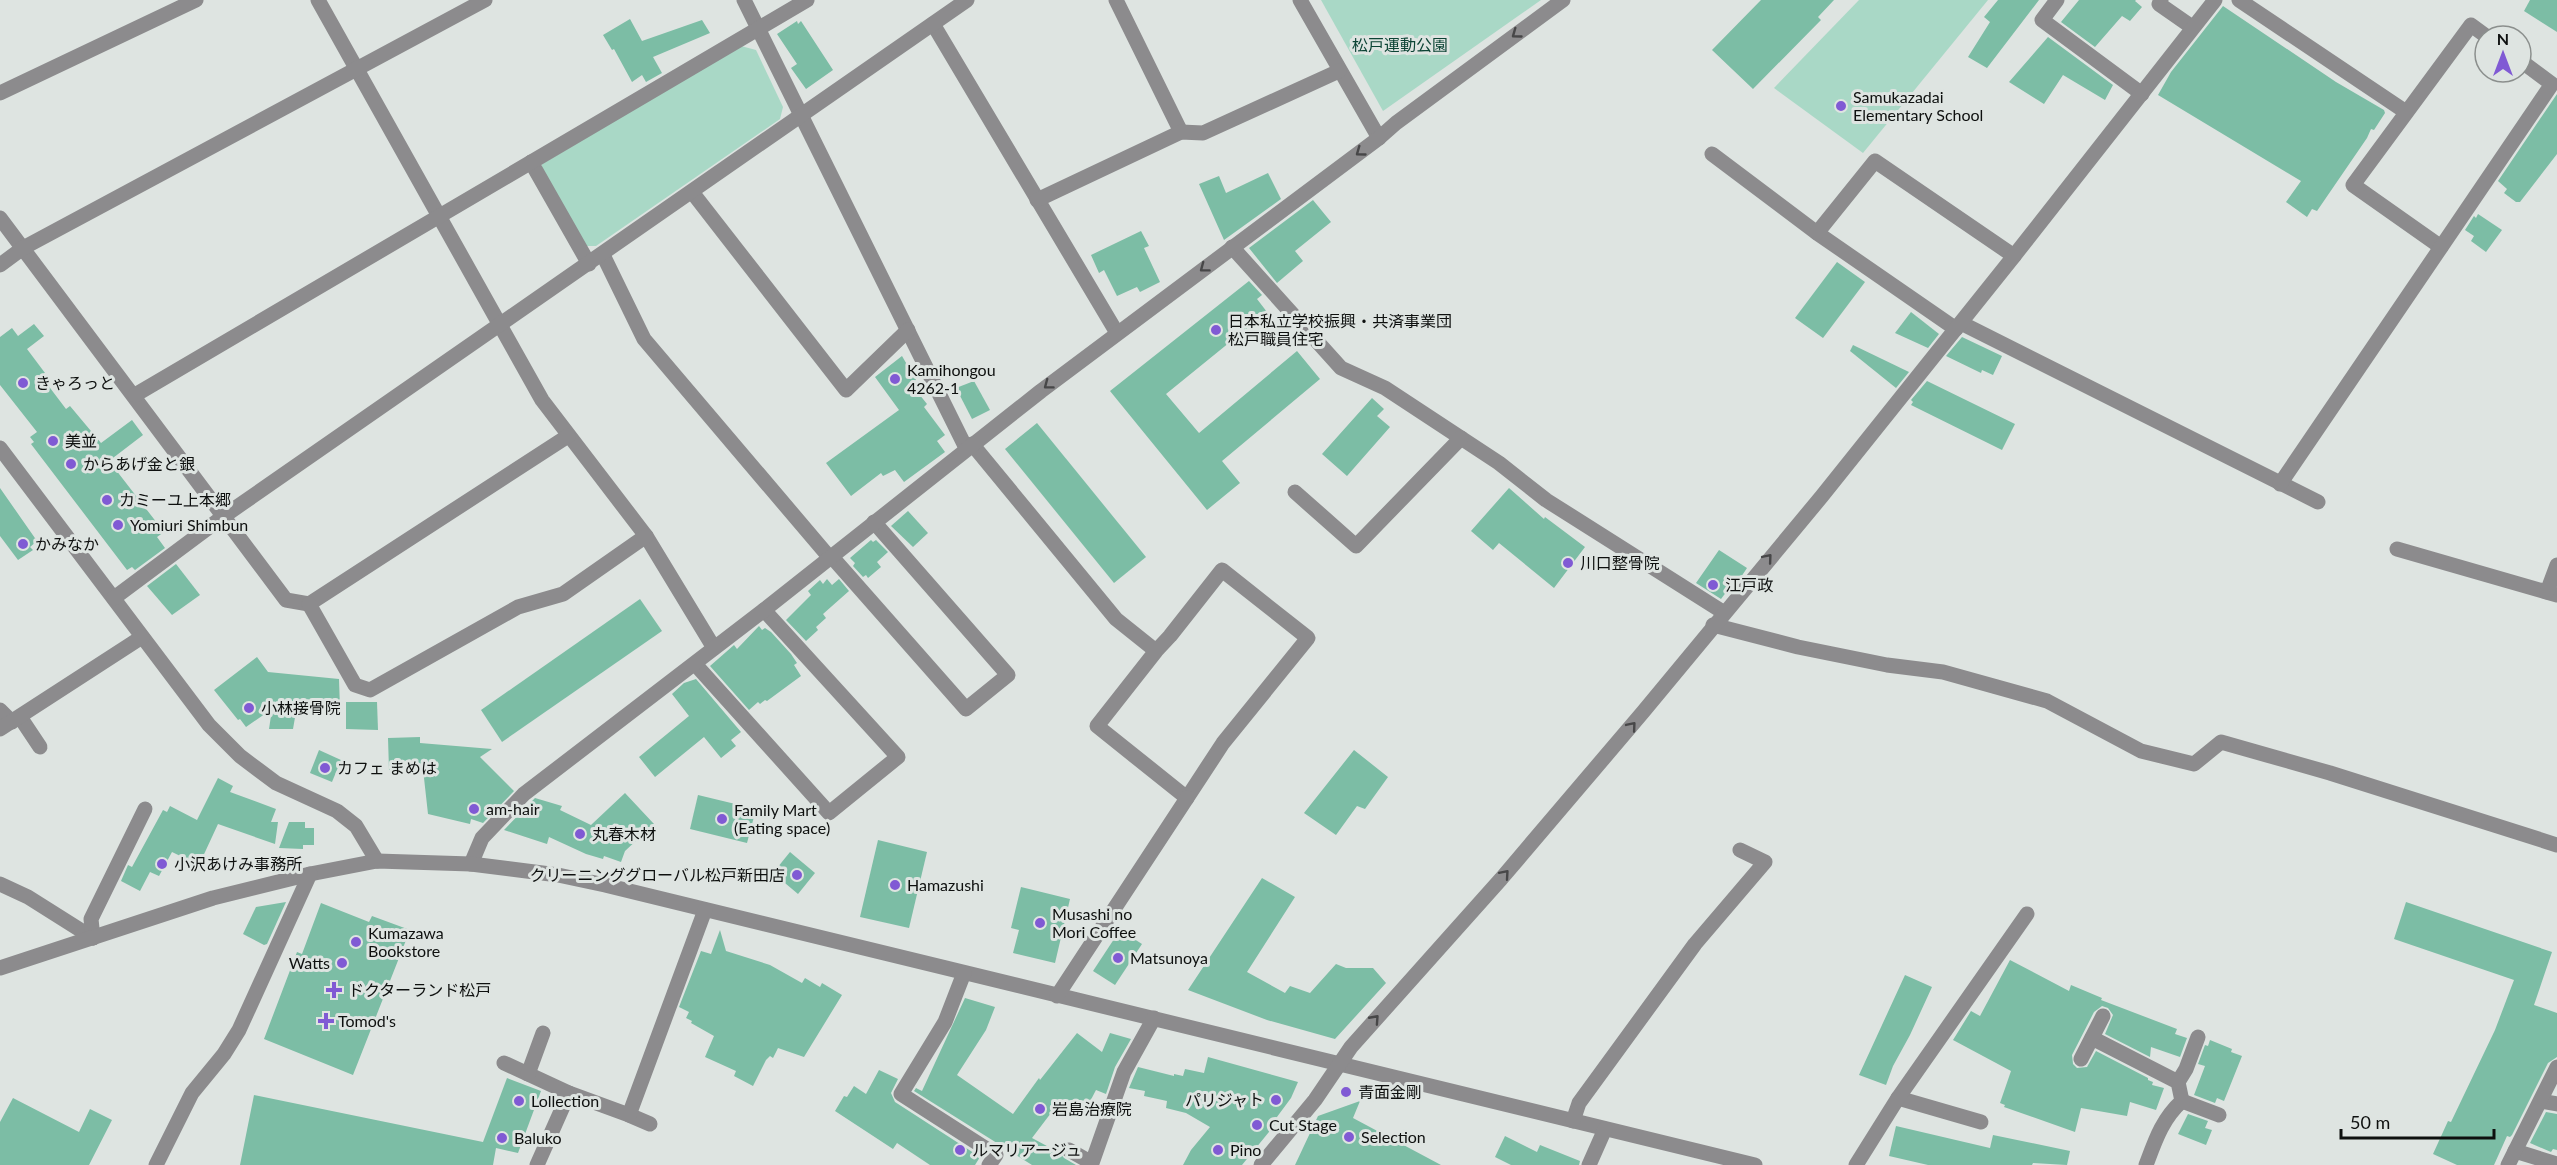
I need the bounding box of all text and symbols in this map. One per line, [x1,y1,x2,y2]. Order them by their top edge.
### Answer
north arrow [2473,24,2533,84]
one-way arrow [1511,27,1522,38]
text: N [2497,29,2509,48]
park label: 松戸運動公園 [1352,35,1448,54]
place label: Samukazadai Elementary School [1853,87,1983,124]
marker: Samukazadai Elementary School [1834,99,1848,113]
one-way arrow [1356,144,1367,155]
one-way arrow [1199,261,1210,272]
place label: 日本私立学校振興・共済事業団 松戸職員住宅 [1228,311,1452,348]
marker: 日本私立学校振興・共済事業団 松戸職員住宅 [1209,323,1223,337]
place label: Kamihongou 4262-1 [907,360,996,397]
marker: Kamihongou 4262-1 [888,372,902,386]
place label: きゃろっと [35,373,115,392]
marker: きゃろっと [16,376,30,390]
one-way arrow [1044,378,1055,389]
place label: 美並 [65,431,97,450]
marker: 美並 [46,434,60,448]
place label: からあげ金と銀 [83,454,195,473]
marker: からあげ金と銀 [64,457,78,471]
place label: カミーユ上本郷 [119,490,231,509]
marker: カミーユ上本郷 [100,493,114,507]
place label: Yomiuri Shimbun [130,515,248,534]
marker: Yomiuri Shimbun [111,518,125,532]
place label: かみなか [35,534,99,553]
marker: かみなか [16,537,30,551]
place label: 川口整骨院 [1580,553,1660,572]
one-way arrow [1761,554,1772,565]
marker: 川口整骨院 [1561,556,1575,570]
place label: 江戸政 [1725,575,1773,594]
marker: 江戸政 [1706,578,1720,592]
place label: 小林接骨院 [261,698,341,717]
marker: 小林接骨院 [242,701,256,715]
one-way arrow [1624,722,1635,733]
place label: カフェ まめは [337,758,437,777]
marker: カフェ まめは [318,761,332,775]
place label: am-hair [486,799,540,818]
place label: Family Mart (Eating space) [734,800,830,837]
marker: am-hair [467,802,481,816]
marker: Family Mart (Eating space) [715,812,729,826]
place label: 丸春木材 [592,824,656,843]
marker: 丸春木材 [573,827,587,841]
place label: 小沢あけみ事務所 [174,854,302,873]
marker: 小沢あけみ事務所 [155,857,169,871]
place label: クリーニンググローバル松戸新田店 [529,865,785,884]
marker: クリーニンググローバル松戸新田店 [790,868,804,882]
one-way arrow [1498,870,1509,881]
place label: Hamazushi [907,875,984,894]
marker: Hamazushi [888,878,902,892]
place label: Musashi no Mori Coffee [1052,904,1136,941]
marker: Musashi no Mori Coffee [1033,916,1047,930]
place label: Kumazawa Bookstore [368,923,444,960]
marker: Kumazawa Bookstore [349,935,363,949]
place label: Matsunoya [1130,948,1208,967]
marker: Matsunoya [1111,951,1125,965]
place label: Watts [289,953,330,972]
marker: Watts [335,956,349,970]
place label: ドクターランド松戸 [348,980,491,999]
marker: ドクターランド松戸 [325,981,343,999]
place label: Tomod's [338,1011,396,1030]
marker: Tomod's [319,1014,333,1028]
one-way arrow [1368,1015,1379,1026]
place label: 青面金剛 [1358,1082,1422,1101]
marker: 青面金剛 [1339,1085,1353,1099]
place label: パリジャト [1185,1090,1264,1109]
place label: Lollection [531,1091,599,1110]
marker: パリジャト [1269,1093,1283,1107]
marker: Lollection [512,1094,526,1108]
place label: 岩島治療院 [1052,1099,1132,1118]
marker: 岩島治療院 [1033,1102,1047,1116]
scale bar [2341,1102,2494,1140]
text: 50 m [2350,1111,2390,1133]
place label: Cut Stage [1269,1115,1337,1134]
marker: Cut Stage [1250,1118,1264,1132]
place label: Selection [1361,1127,1426,1146]
place label: Baluko [514,1128,562,1147]
marker: Selection [1342,1130,1356,1144]
marker: Baluko [495,1131,509,1145]
place label: ルマリアージュ [972,1140,1082,1159]
place label: Pino [1230,1140,1261,1159]
marker: ルマリアージュ [953,1143,967,1157]
marker: Pino [1211,1143,1225,1157]

